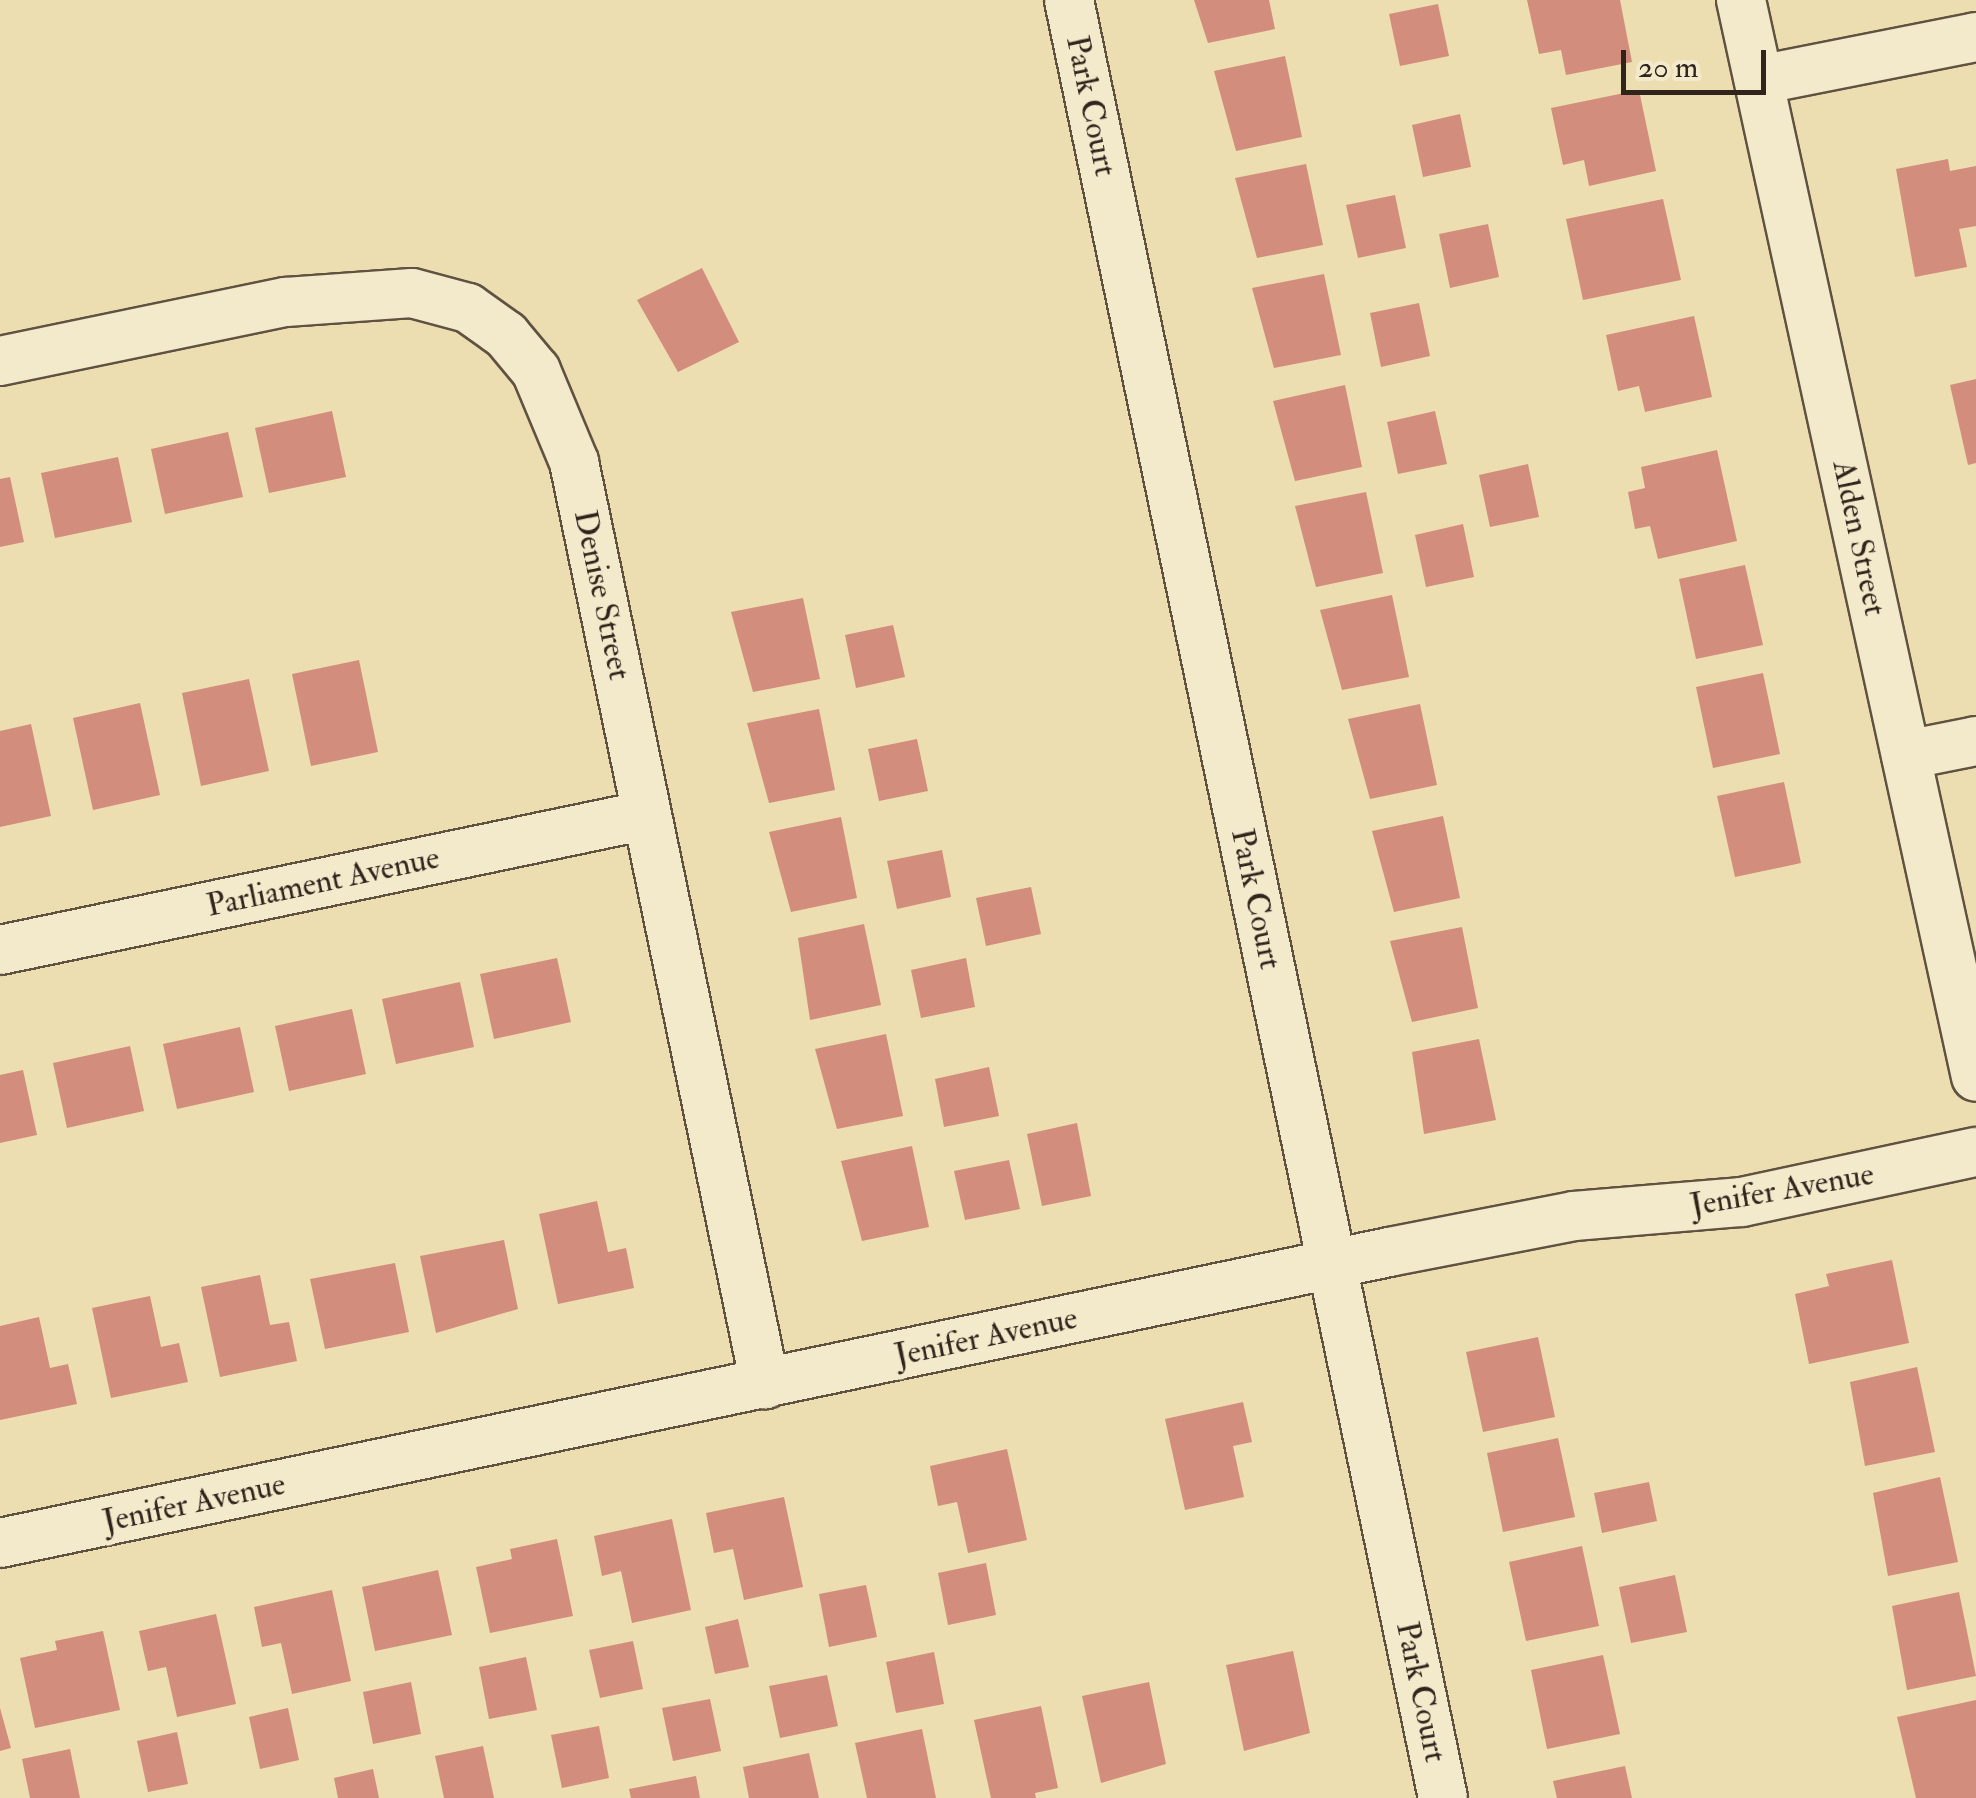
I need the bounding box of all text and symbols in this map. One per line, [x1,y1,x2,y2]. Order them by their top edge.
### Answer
scale bar [1626,30,1771,92]
street label: Park Court [1057,32,1125,180]
text: 20 m [1638,49,1698,86]
street label: Alden Street [1824,457,1894,619]
street label: Denise Street [565,507,639,683]
street label: Park Court [1222,825,1290,973]
street label: Parliament Avenue [203,839,443,925]
street label: Jenifer Avenue [1687,1155,1877,1225]
street label: Jenifer Avenue [891,1299,1081,1375]
street label: Jenifer Avenue [99,1465,289,1541]
street label: Park Court [1387,1618,1455,1766]

